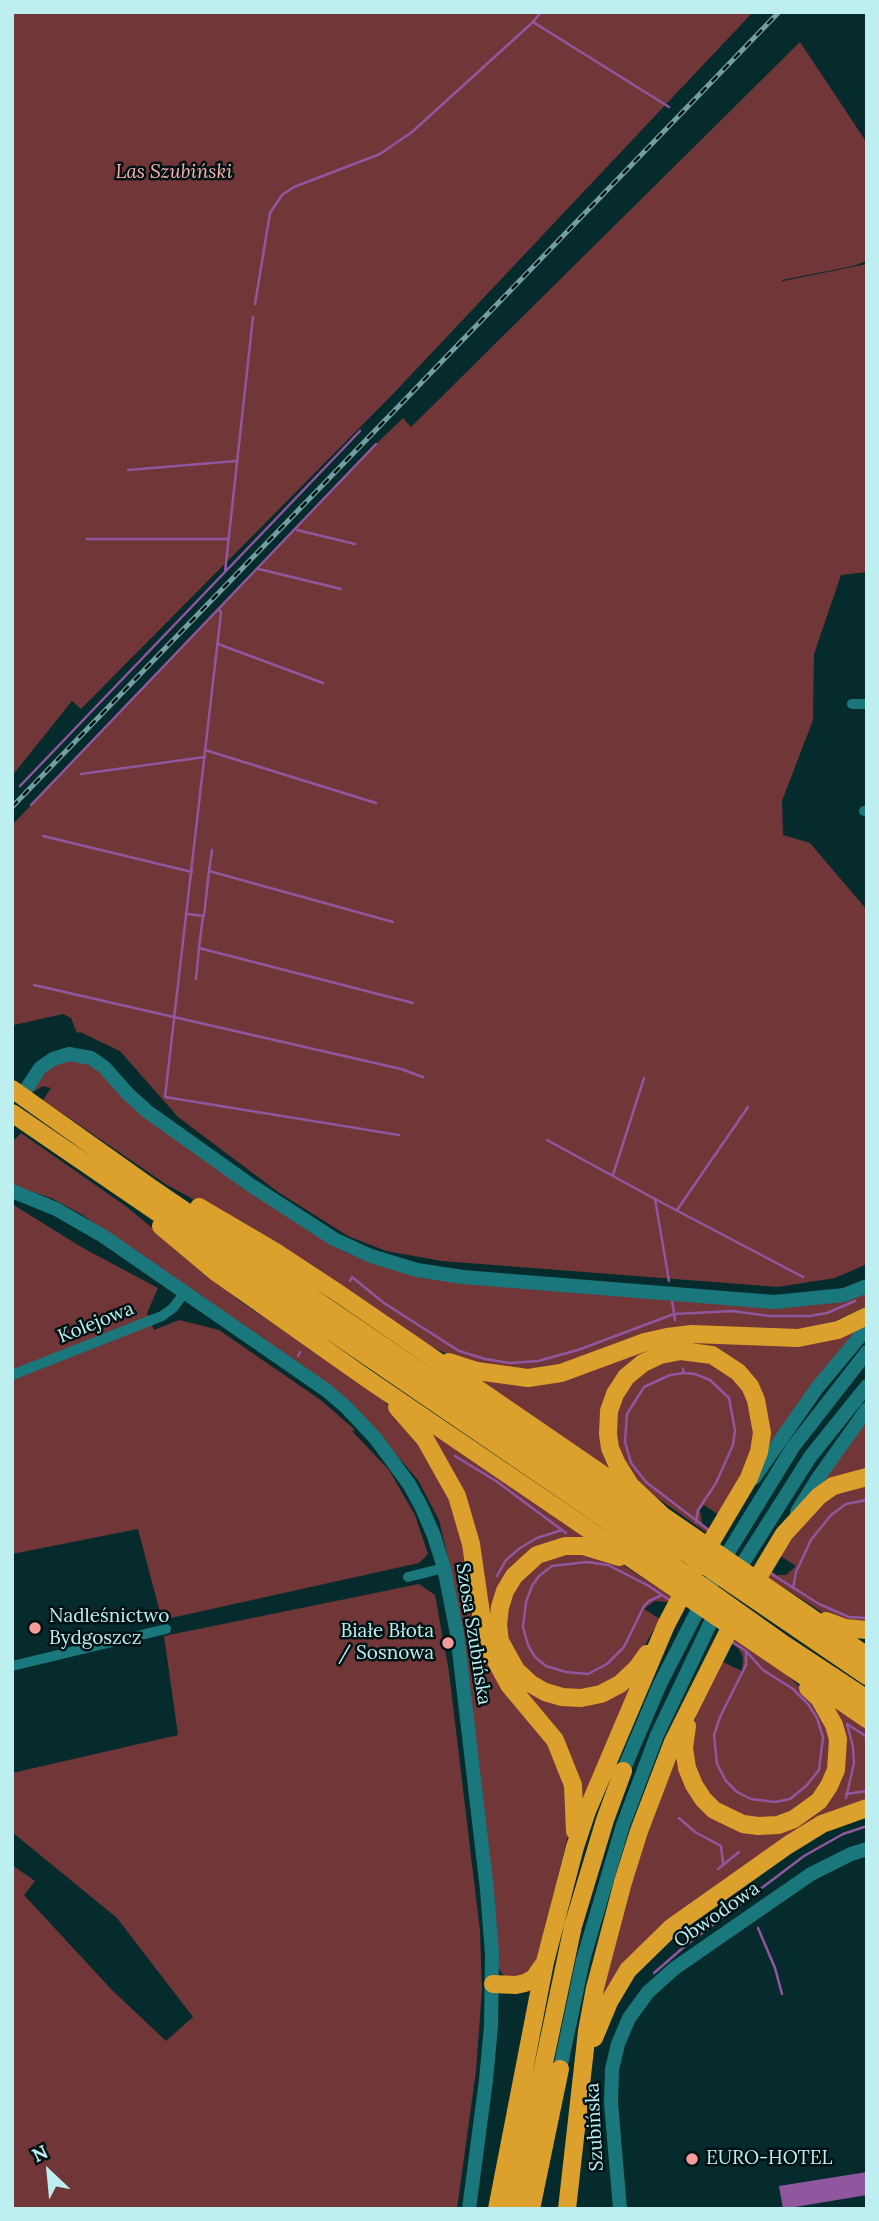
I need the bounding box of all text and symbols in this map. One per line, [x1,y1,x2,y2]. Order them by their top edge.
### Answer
park label: Las Szubiński [115,162,233,184]
street label: Kolejowa [55,1297,137,1349]
street label: Szosa Szubińska [451,1561,495,1707]
place label: Nadleśnictwo Bydgoszcz [49,1606,169,1650]
marker: Nadleśnictwo Bydgoszcz [27,1620,43,1636]
place label: Białe Błota / Sosnowa [338,1621,434,1665]
marker: Białe Błota / Sosnowa [440,1635,456,1651]
street label: Obwodowa [670,1877,764,1953]
street label: Szubińska [581,2082,609,2172]
north arrow [14,2137,84,2207]
text: N [28,2139,52,2167]
place label: EURO-HOTEL [706,2148,833,2170]
marker: EURO-HOTEL [684,2151,700,2167]

